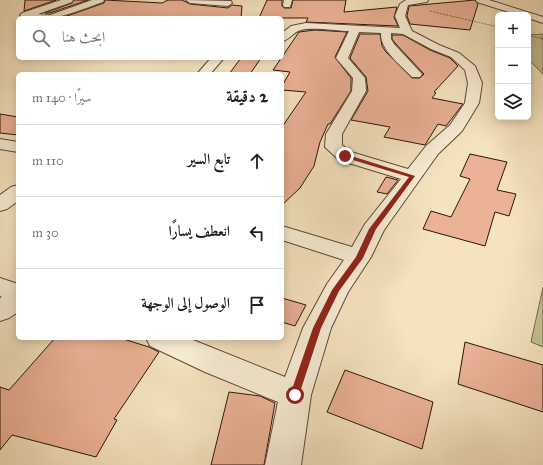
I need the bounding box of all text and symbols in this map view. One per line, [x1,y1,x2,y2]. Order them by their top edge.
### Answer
map controls [495,12,531,120]
button: + [495,12,531,48]
search box [16,16,284,60]
icon: search [30,27,52,49]
text: ابحث هنا [62,28,105,46]
button: − [495,48,531,84]
button: layers [495,84,531,120]
text: 2 دقيقة [226,86,268,107]
text: سيرًا · 140 m [32,90,91,106]
route end [336,147,354,165]
text: تابع السير [188,150,230,168]
icon: ahead [246,150,268,172]
text: 110 m [32,153,64,169]
text: انعطف يسارًا [168,222,230,240]
icon: left [246,222,268,244]
text: 30 m [32,225,59,241]
text: الوصول إلى الوجهة [141,294,230,312]
icon: arrive [246,294,268,316]
route start [286,386,304,404]

